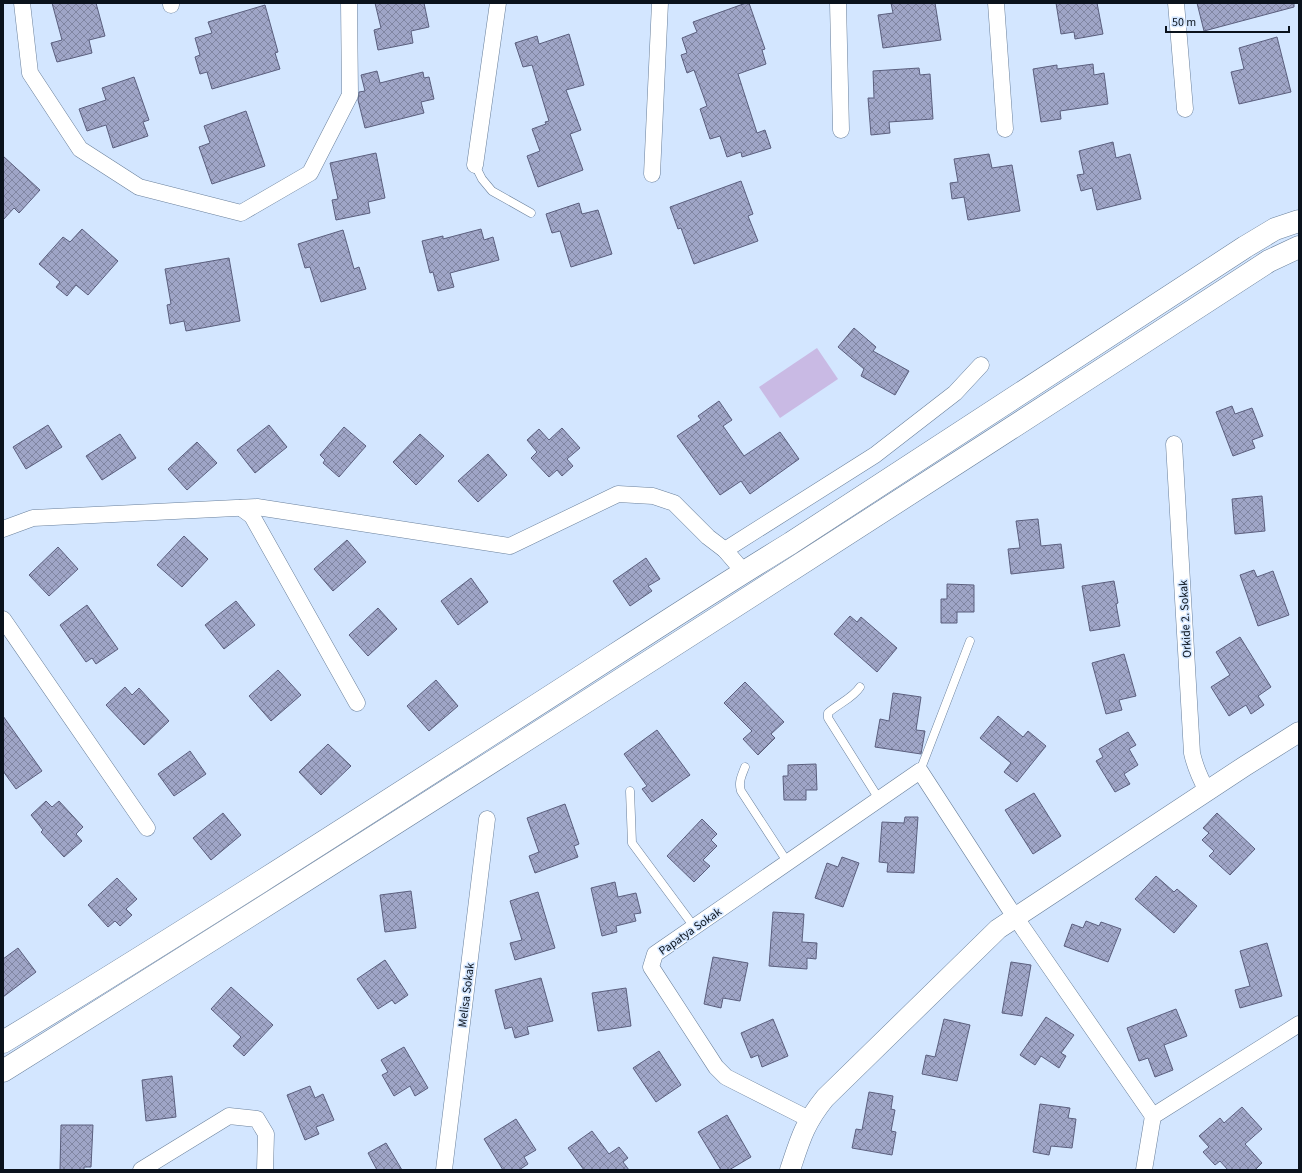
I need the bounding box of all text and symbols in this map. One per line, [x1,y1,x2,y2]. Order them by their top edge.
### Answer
scale bar [1166,8,1289,34]
text: 50 m [1172,14,1196,31]
street label: Orkide 2. Sokak [1175,579,1196,658]
street label: Papatya Sokak [655,903,725,959]
street label: Melisa Sokak [454,962,479,1028]

